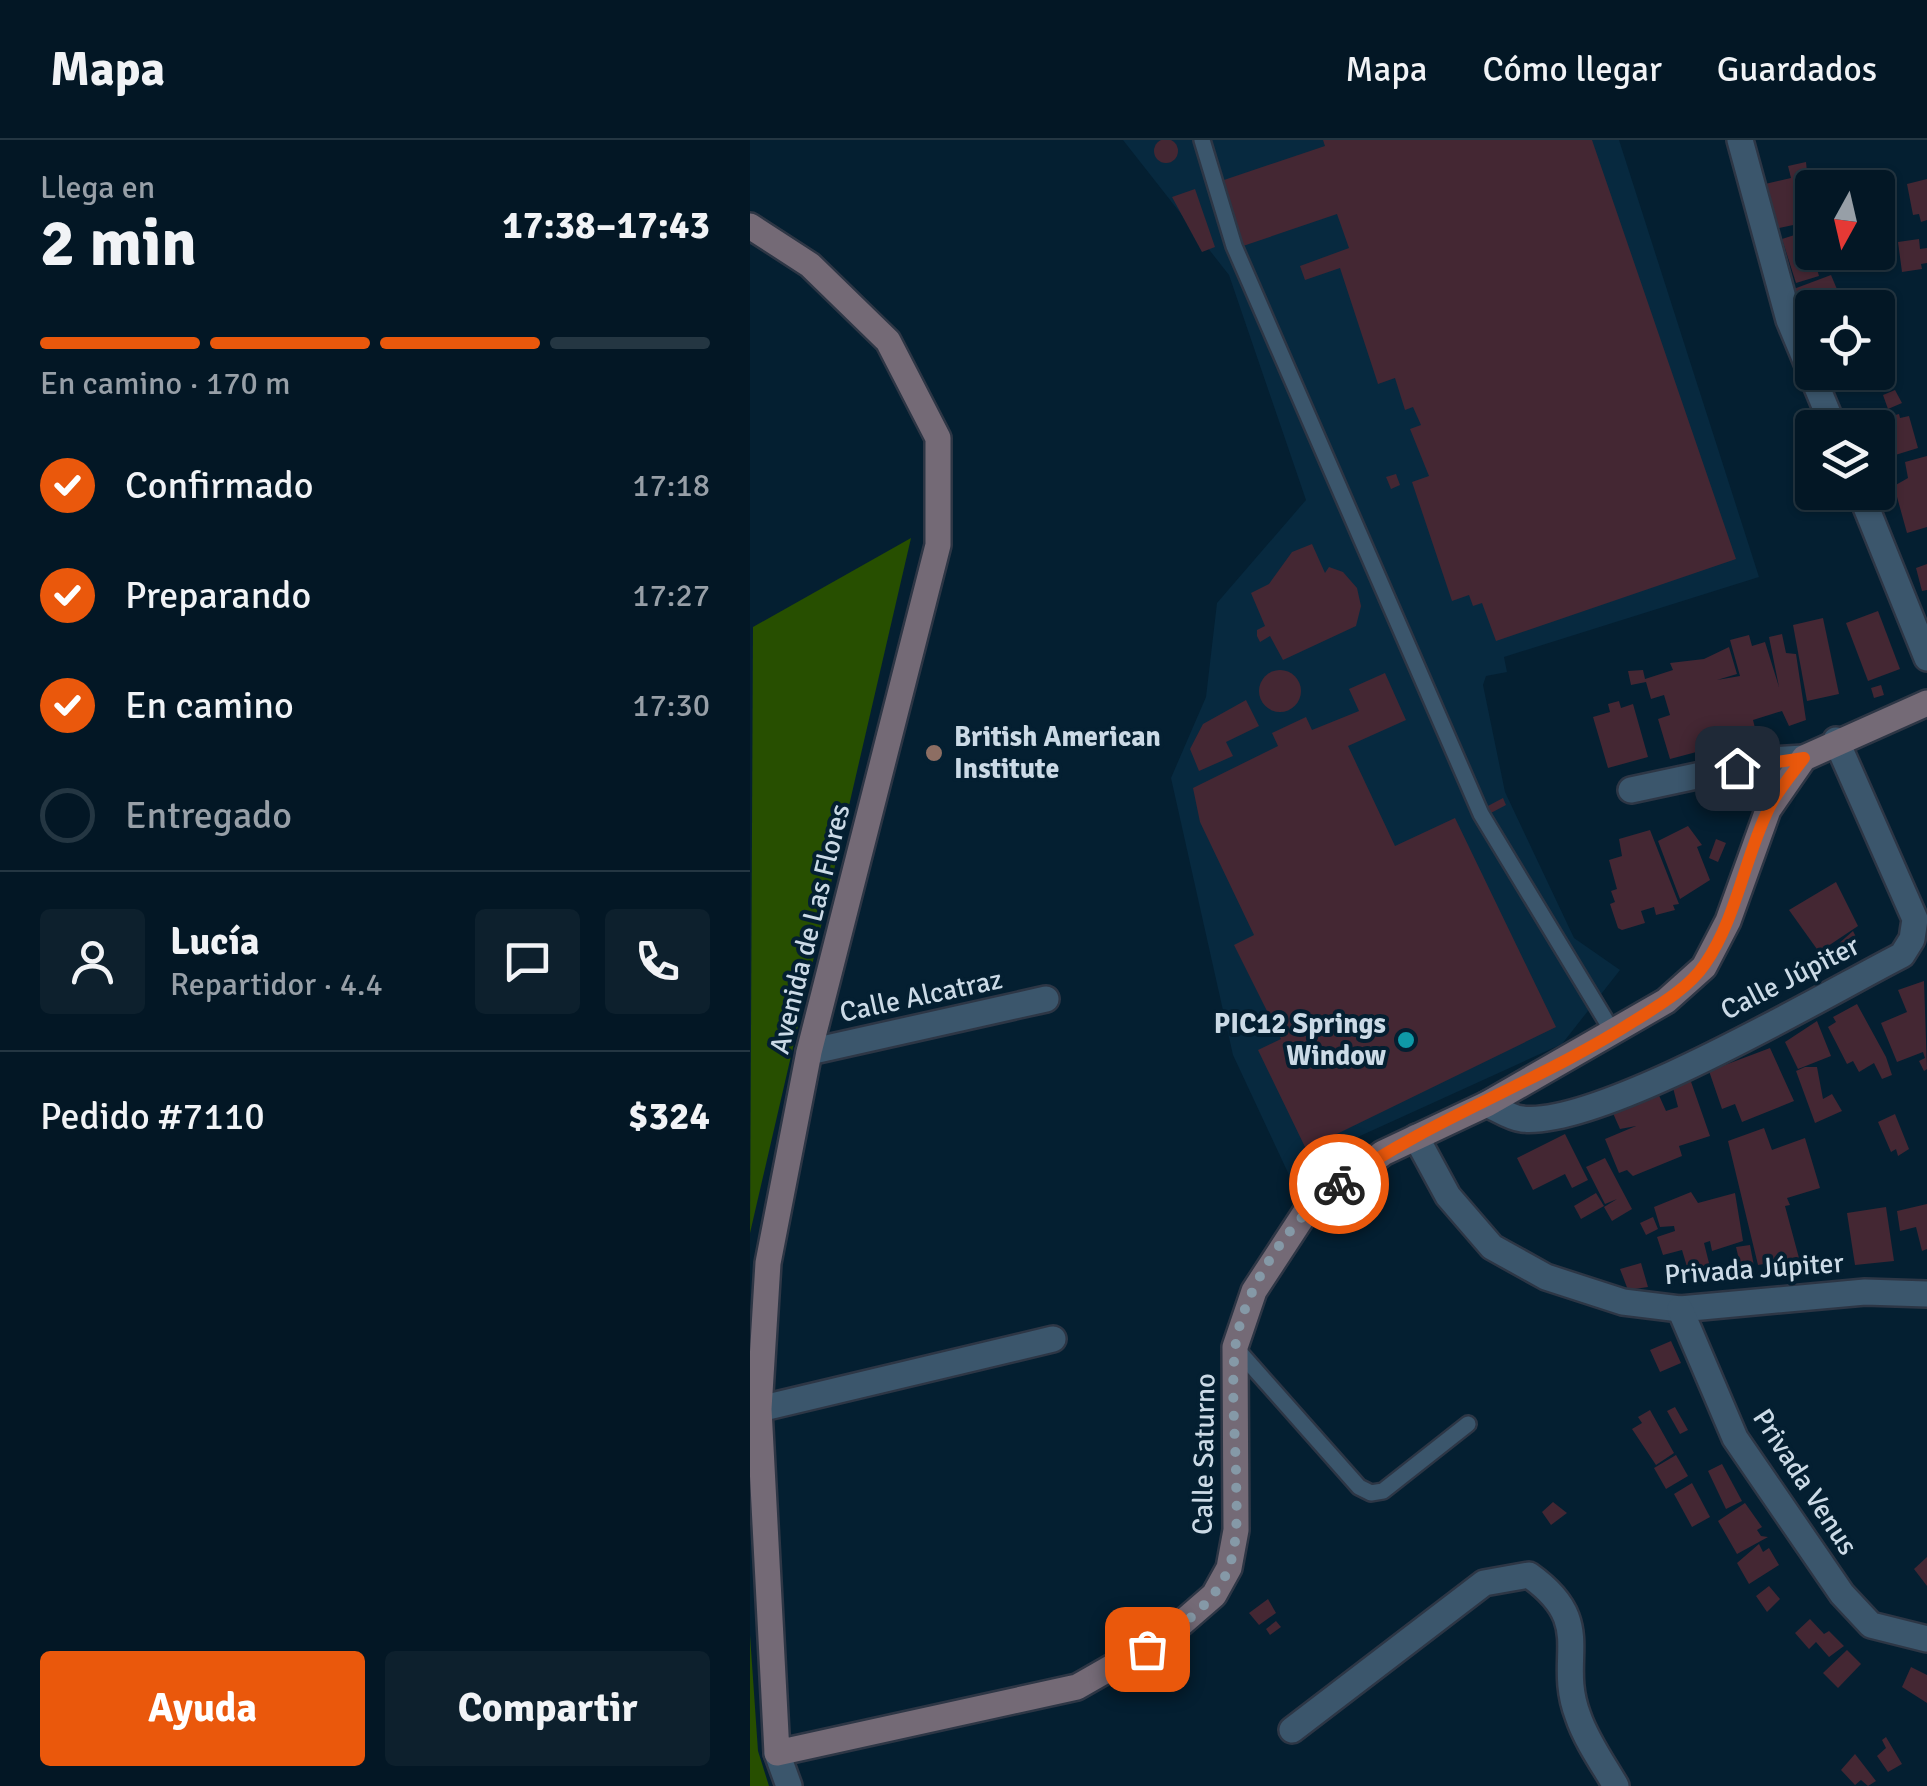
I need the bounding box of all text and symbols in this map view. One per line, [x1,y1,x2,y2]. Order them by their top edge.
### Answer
text: Mapa [50,40,165,99]
text: Mapa [1345,48,1428,91]
text: Cómo llegar [1483,48,1662,91]
text: Guardados [1717,48,1877,91]
text: Llega en [40,168,155,207]
north arrow [1795,170,1895,270]
map controls [1795,170,1895,510]
text: 17:38–17:43 [502,202,710,249]
text: 2 min [40,204,197,284]
button: locate [1795,290,1895,390]
text: En camino · 170 m [40,364,290,403]
button: layers [1795,410,1895,510]
icon: check [40,458,95,513]
text: Confirmado [125,462,314,509]
text: 17:18 [632,466,710,505]
icon: check [40,568,95,623]
text: Preparando [125,572,311,619]
text: 17:27 [632,576,710,615]
icon: check [40,678,95,733]
text: En camino [125,682,294,729]
text: 17:30 [632,686,710,725]
place label: British American Institute [954,720,1161,786]
pin [1695,726,1780,811]
icon: home [1710,741,1765,796]
marker: British American Institute [923,742,945,764]
text: Entregado [125,792,292,839]
street label: Avenida de Las Flores [763,801,857,1057]
button: person [40,909,145,1014]
button: chat [475,909,580,1014]
button: phone [605,909,710,1014]
text: Lucía [170,918,259,965]
street label: Calle Júpiter [1715,928,1866,1027]
street label: Calle Alcatraz [837,962,1005,1030]
text: Repartidor · 4.4 [170,965,383,1004]
place label: PIC12 Springs Window [1214,1007,1387,1073]
marker: PIC12 Springs Window [1395,1029,1417,1051]
text: Pedido #7110 [40,1093,265,1140]
text: $324 [628,1093,710,1140]
courier [1289,1134,1389,1234]
icon: bike [1312,1157,1367,1212]
street label: Privada Júpiter [1663,1246,1845,1292]
street label: Calle Saturno [1186,1373,1222,1535]
street label: Privada Venus [1745,1403,1865,1561]
pin [1105,1607,1190,1692]
icon: bag [1120,1622,1175,1677]
button: Ayuda [40,1651,365,1766]
button: Compartir [385,1651,710,1766]

